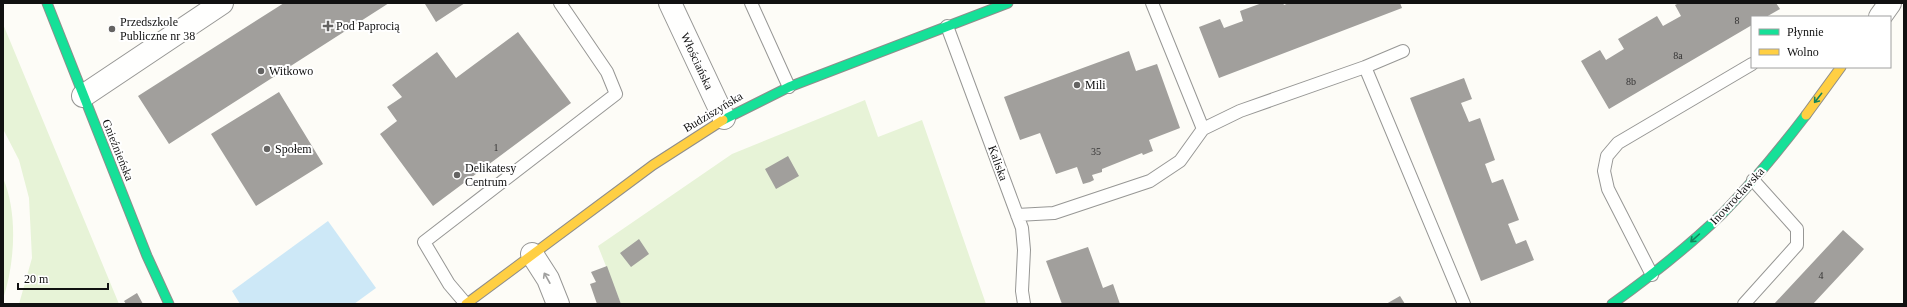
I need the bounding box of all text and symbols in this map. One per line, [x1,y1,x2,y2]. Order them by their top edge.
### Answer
place label: Przedszkole Publiczne nr 38 [120,15,195,43]
house number: 8 [1735,15,1740,26]
legend [1751,16,1891,68]
place label: Pod Paprocią [336,19,400,33]
marker: Pod Paprocią [323,21,333,31]
marker: Przedszkole Publiczne nr 38 [107,24,117,34]
text: Płynnie [1787,25,1824,39]
street label: Włościańska [678,30,717,92]
text: Wolno [1787,45,1819,59]
house number: 8a [1673,50,1683,61]
place label: Witkowo [269,64,313,78]
marker: Witkowo [256,66,266,76]
house number: 8b [1626,76,1636,87]
place label: Mili [1085,78,1106,92]
marker: Mili [1072,80,1082,90]
street label: Budziszyńska [681,88,746,135]
one-way arrow [1813,92,1822,103]
street label: Gnieźnieńska [99,117,137,184]
place label: Społem [275,142,312,156]
house number: 1 [494,142,499,153]
street label: Kaliska [985,143,1011,183]
marker: Społem [262,144,272,154]
house number: 35 [1091,146,1101,157]
place label: Delikatesy Centrum [465,161,516,189]
street label: Inowrocławska [1707,164,1768,228]
marker: Delikatesy Centrum [452,170,462,180]
one-way arrow [1690,233,1701,242]
scale bar [18,265,108,291]
house number: 4 [1819,270,1824,281]
text: 20 m [24,272,49,286]
one-way arrow [542,272,550,284]

